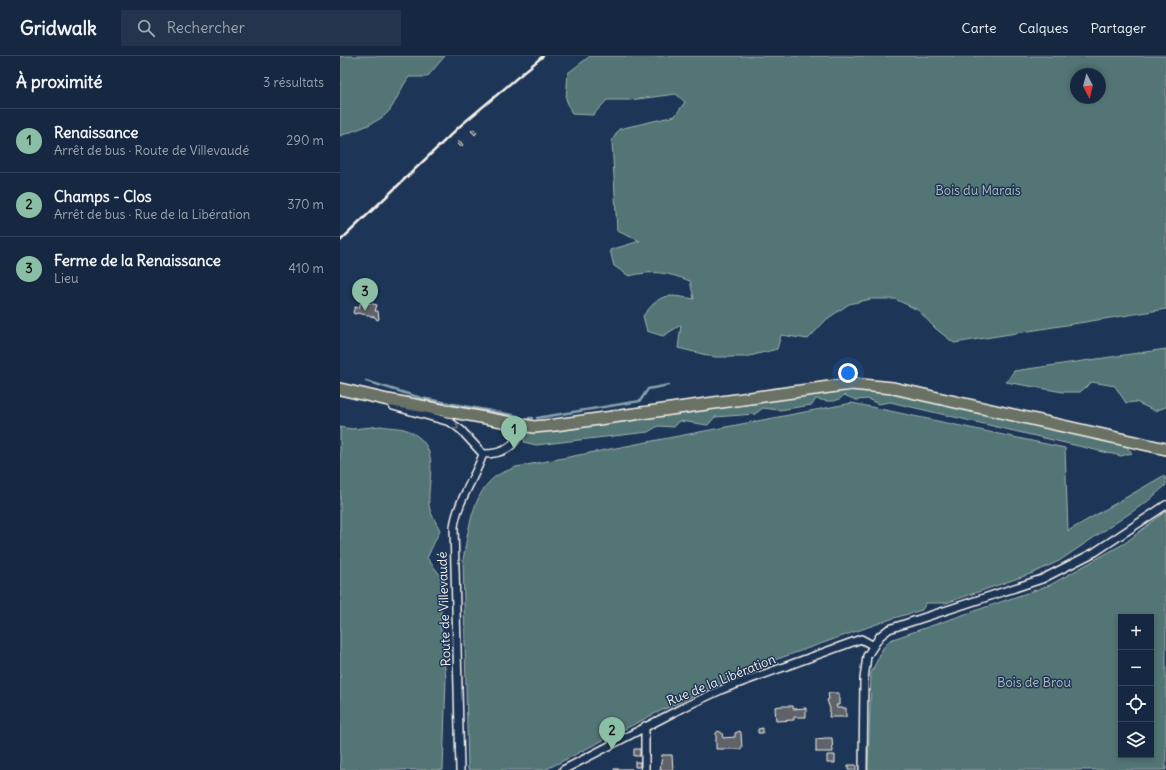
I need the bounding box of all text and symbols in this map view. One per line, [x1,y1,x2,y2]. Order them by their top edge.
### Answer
search box [121,10,401,46]
text: Gridwalk [20,16,97,40]
icon: search [135,17,157,39]
text: Rechercher [167,18,245,37]
text: Carte [962,19,996,37]
text: Calques [1018,19,1068,37]
text: Partager [1090,19,1146,37]
north arrow [1070,68,1106,104]
text: À proximité [16,71,102,93]
text: 3 résultats [263,74,324,91]
text: Renaissance [54,123,138,142]
text: 1 [26,132,32,149]
text: 290 m [286,132,324,149]
text: Arrêt de bus · Route de Villevaudé [54,142,249,159]
park label: Bois du Marais [935,182,1021,199]
text: Champs - Clos [54,187,152,206]
text: 2 [25,196,33,213]
text: 370 m [287,196,324,213]
text: Arrêt de bus · Rue de la Libération [54,206,250,223]
text: Ferme de la Renaissance [54,251,221,270]
text: 3 [25,260,33,277]
text: 410 m [288,260,324,277]
text: Lieu [54,270,79,287]
pin: 3 [352,278,378,311]
your location [838,363,858,383]
pin: 1 [501,416,527,449]
one-way arrow [451,422,458,429]
street label: Route de Villevaudé [434,551,454,667]
map controls [1118,614,1154,758]
button: + [1118,614,1154,650]
street label: Rue de la Libération [664,650,778,710]
button: − [1118,650,1154,686]
park label: Bois de Brou [997,674,1071,691]
button: locate [1118,686,1154,722]
pin: 2 [599,717,625,750]
button: layers [1118,722,1154,758]

